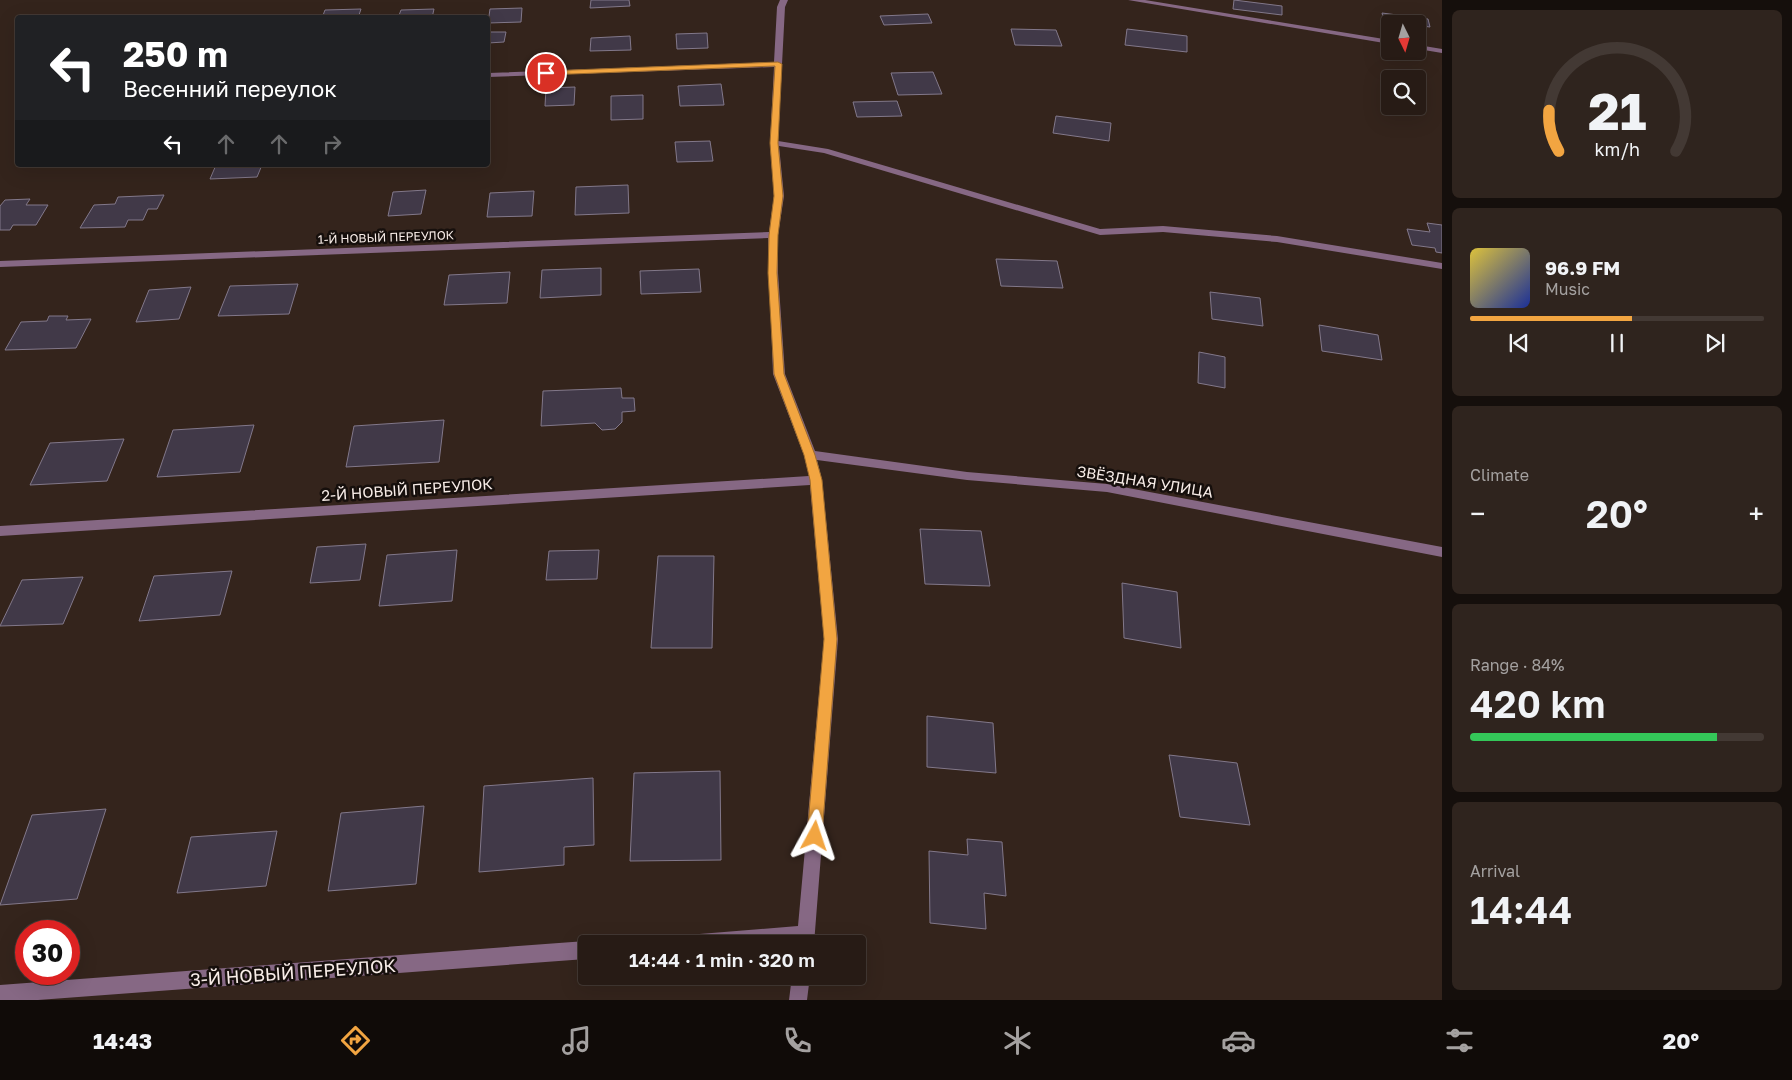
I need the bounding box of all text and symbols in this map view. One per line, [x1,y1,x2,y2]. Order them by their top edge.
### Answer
north arrow [1381,15,1426,60]
map controls [1381,15,1426,115]
text: 250 m [123,33,228,75]
icon: left [40,35,105,100]
pin [525,52,567,94]
icon: arrive [532,59,560,87]
button: search [1381,70,1426,115]
text: Весенний переулок [123,75,337,102]
text: 21 [1588,79,1646,141]
icon: left [159,130,187,158]
icon: ahead [212,130,240,158]
icon: ahead [265,130,293,158]
icon: right [318,130,346,158]
text: km/h [1594,138,1640,160]
street label: 1-Й НОВЫЙ ПЕРЕУЛОК [318,227,455,247]
text: 96.9 FM [1545,256,1620,279]
text: Music [1545,279,1590,299]
icon: previous [1505,329,1533,357]
icon: pause [1603,329,1631,357]
icon: next [1701,329,1729,357]
street label: ЗВЁЗДНАЯ УЛИЦА [1075,461,1215,501]
text: Climate [1470,465,1529,485]
street label: 2-Й НОВЫЙ ПЕРЕУЛОК [321,474,494,504]
text: 20° [1586,491,1648,536]
text: − [1470,497,1485,530]
text: + [1749,497,1764,530]
text: Range · 84% [1470,655,1564,675]
text: 420 km [1470,681,1606,726]
position arrow [788,809,840,861]
text: Arrival [1470,861,1520,881]
text: 14:44 [1470,887,1573,932]
speed limit sign: 30 [15,920,80,985]
text: 14:44 · 1 min · 320 m [629,948,815,971]
street label: 3-Й НОВЫЙ ПЕРЕУЛОК [189,954,397,990]
icon: directions [338,1023,373,1058]
icon: music [559,1023,594,1058]
icon: phone [780,1023,815,1058]
icon: climate [1000,1023,1035,1058]
icon: car [1221,1023,1256,1058]
icon: filters [1442,1023,1477,1058]
text: 14:43 [93,1027,152,1054]
text: 20° [1663,1027,1699,1054]

